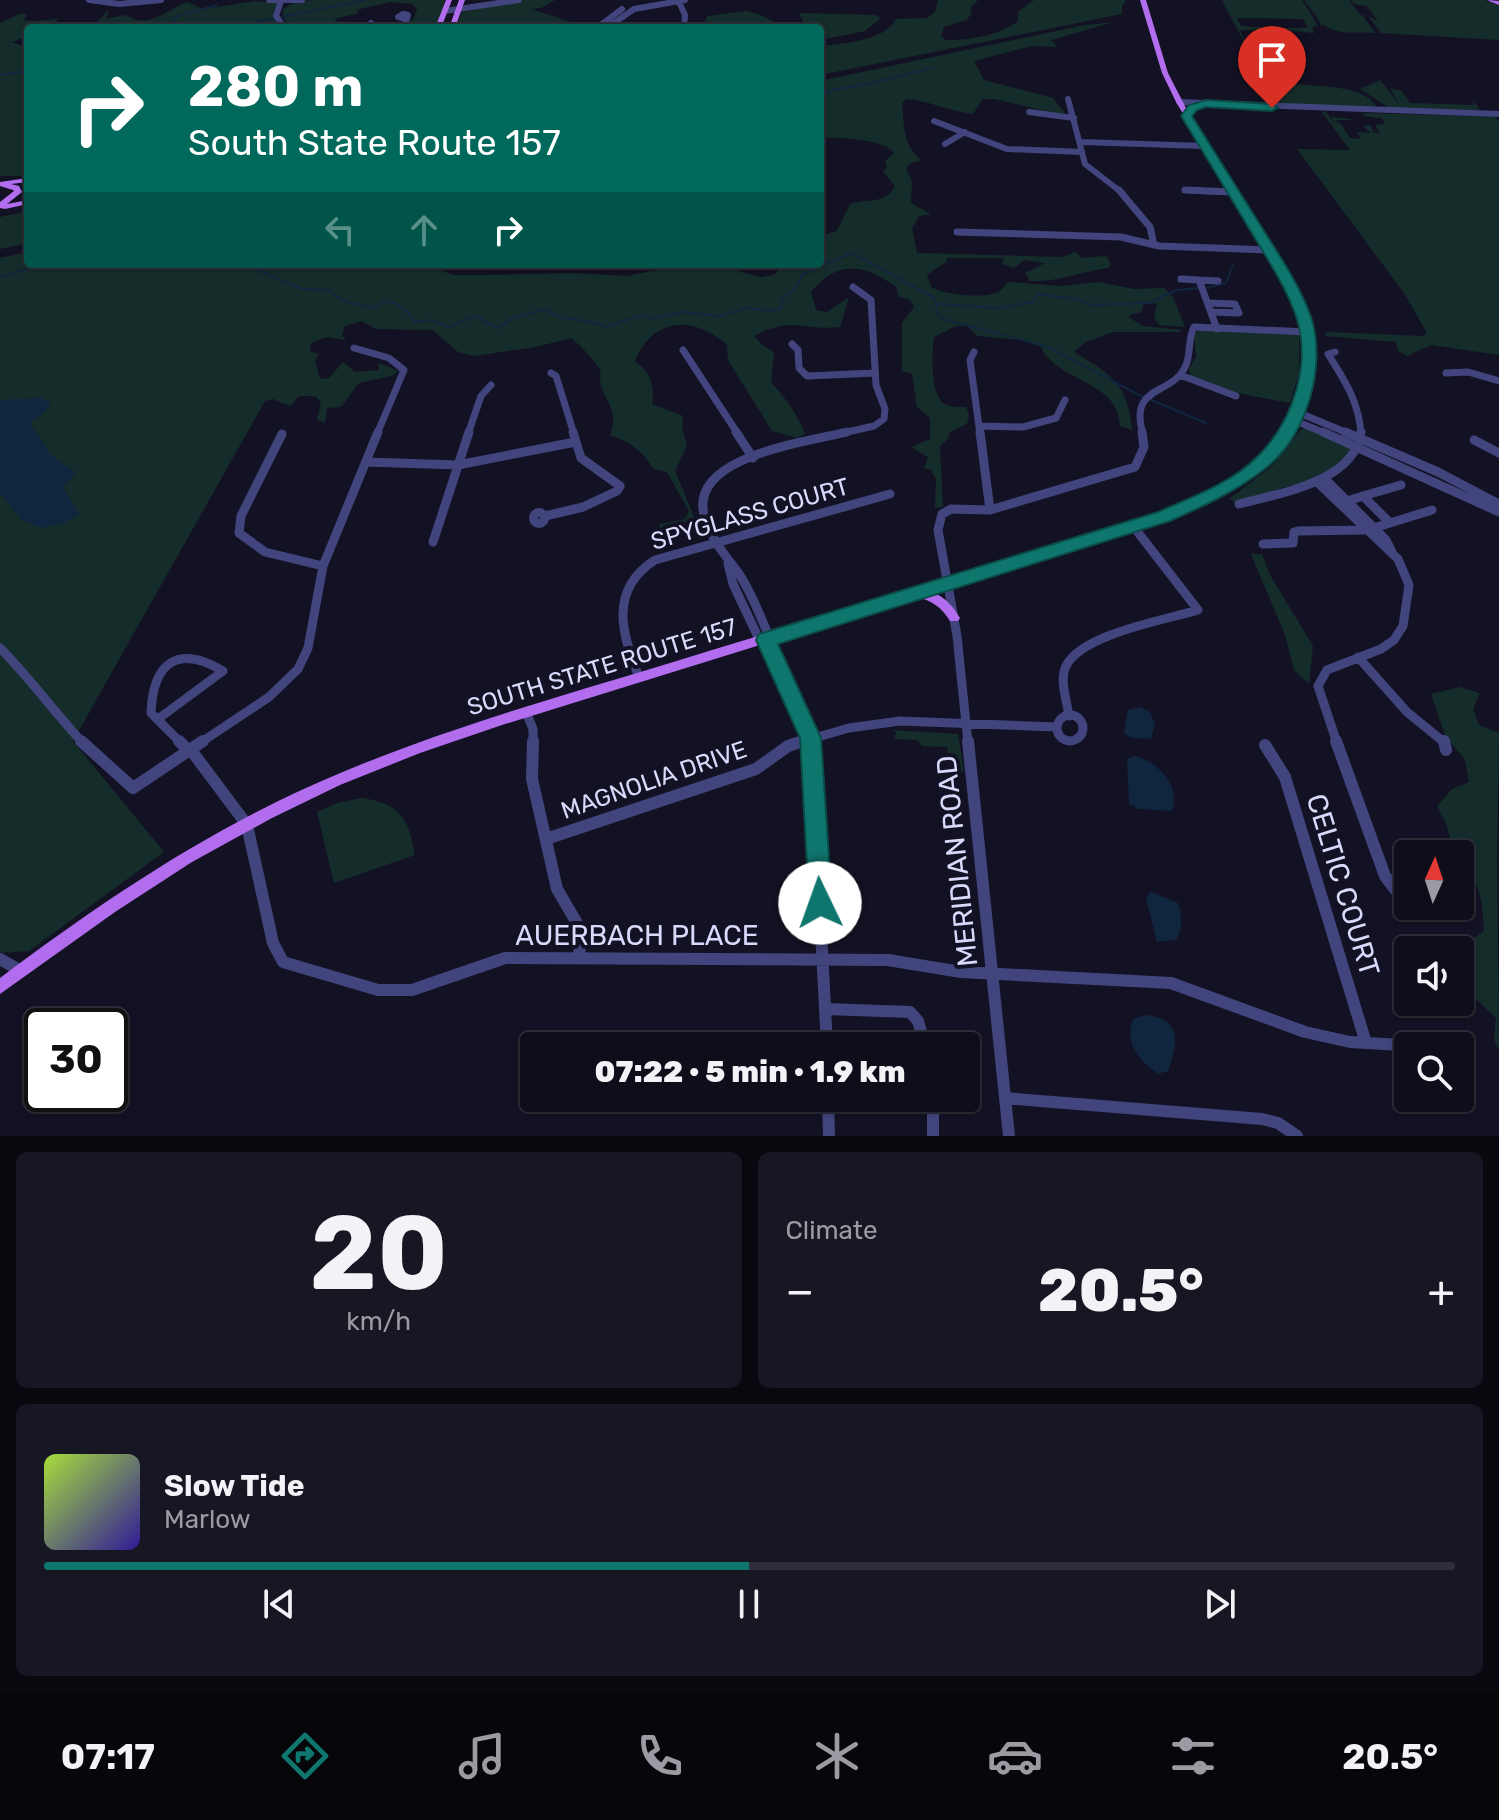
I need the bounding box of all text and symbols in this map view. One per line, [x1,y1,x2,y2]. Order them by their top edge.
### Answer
pin [1238,26,1306,108]
icon: arrive [1250,38,1294,82]
text: 280 m [188,54,364,120]
icon: right [56,56,160,160]
text: South State Route 157 [188,121,561,164]
icon: left [318,208,362,252]
icon: ahead [402,208,446,252]
icon: right [486,208,530,252]
street label: SPYGLASS COURT [648,472,852,556]
street label: SOUTH STATE ROUTE 157 [464,613,740,721]
street label: MAGNOLIA DRIVE [557,735,751,825]
street label: MERIDIAN ROAD [930,754,984,968]
street label: CELTIC COURT [1300,790,1386,980]
north arrow [1394,840,1474,920]
map controls [1394,840,1474,1112]
position arrow [778,861,862,945]
street label: AUERBACH PLACE [515,919,759,952]
button: sound [1394,936,1474,1016]
speed limit sign: 30 [24,1008,128,1112]
button: search [1394,1032,1474,1112]
text: 07:22 · 5 min · 1.9 km [595,1054,905,1090]
text: 20 [310,1192,448,1315]
text: Climate [786,1215,878,1246]
text: 20.5° [1038,1255,1204,1326]
text: − [786,1265,814,1317]
text: + [1428,1265,1455,1317]
text: km/h [346,1306,411,1337]
text: Slow Tide [164,1468,304,1504]
text: Marlow [164,1504,251,1535]
icon: previous [257,1582,301,1626]
icon: pause [727,1582,771,1626]
icon: next [1198,1582,1242,1626]
icon: directions [277,1728,333,1784]
icon: music [454,1728,510,1784]
icon: phone [632,1728,688,1784]
icon: climate [809,1728,865,1784]
icon: car [987,1728,1043,1784]
icon: filters [1165,1728,1221,1784]
text: 07:17 [61,1735,155,1778]
text: 20.5° [1342,1735,1438,1778]

